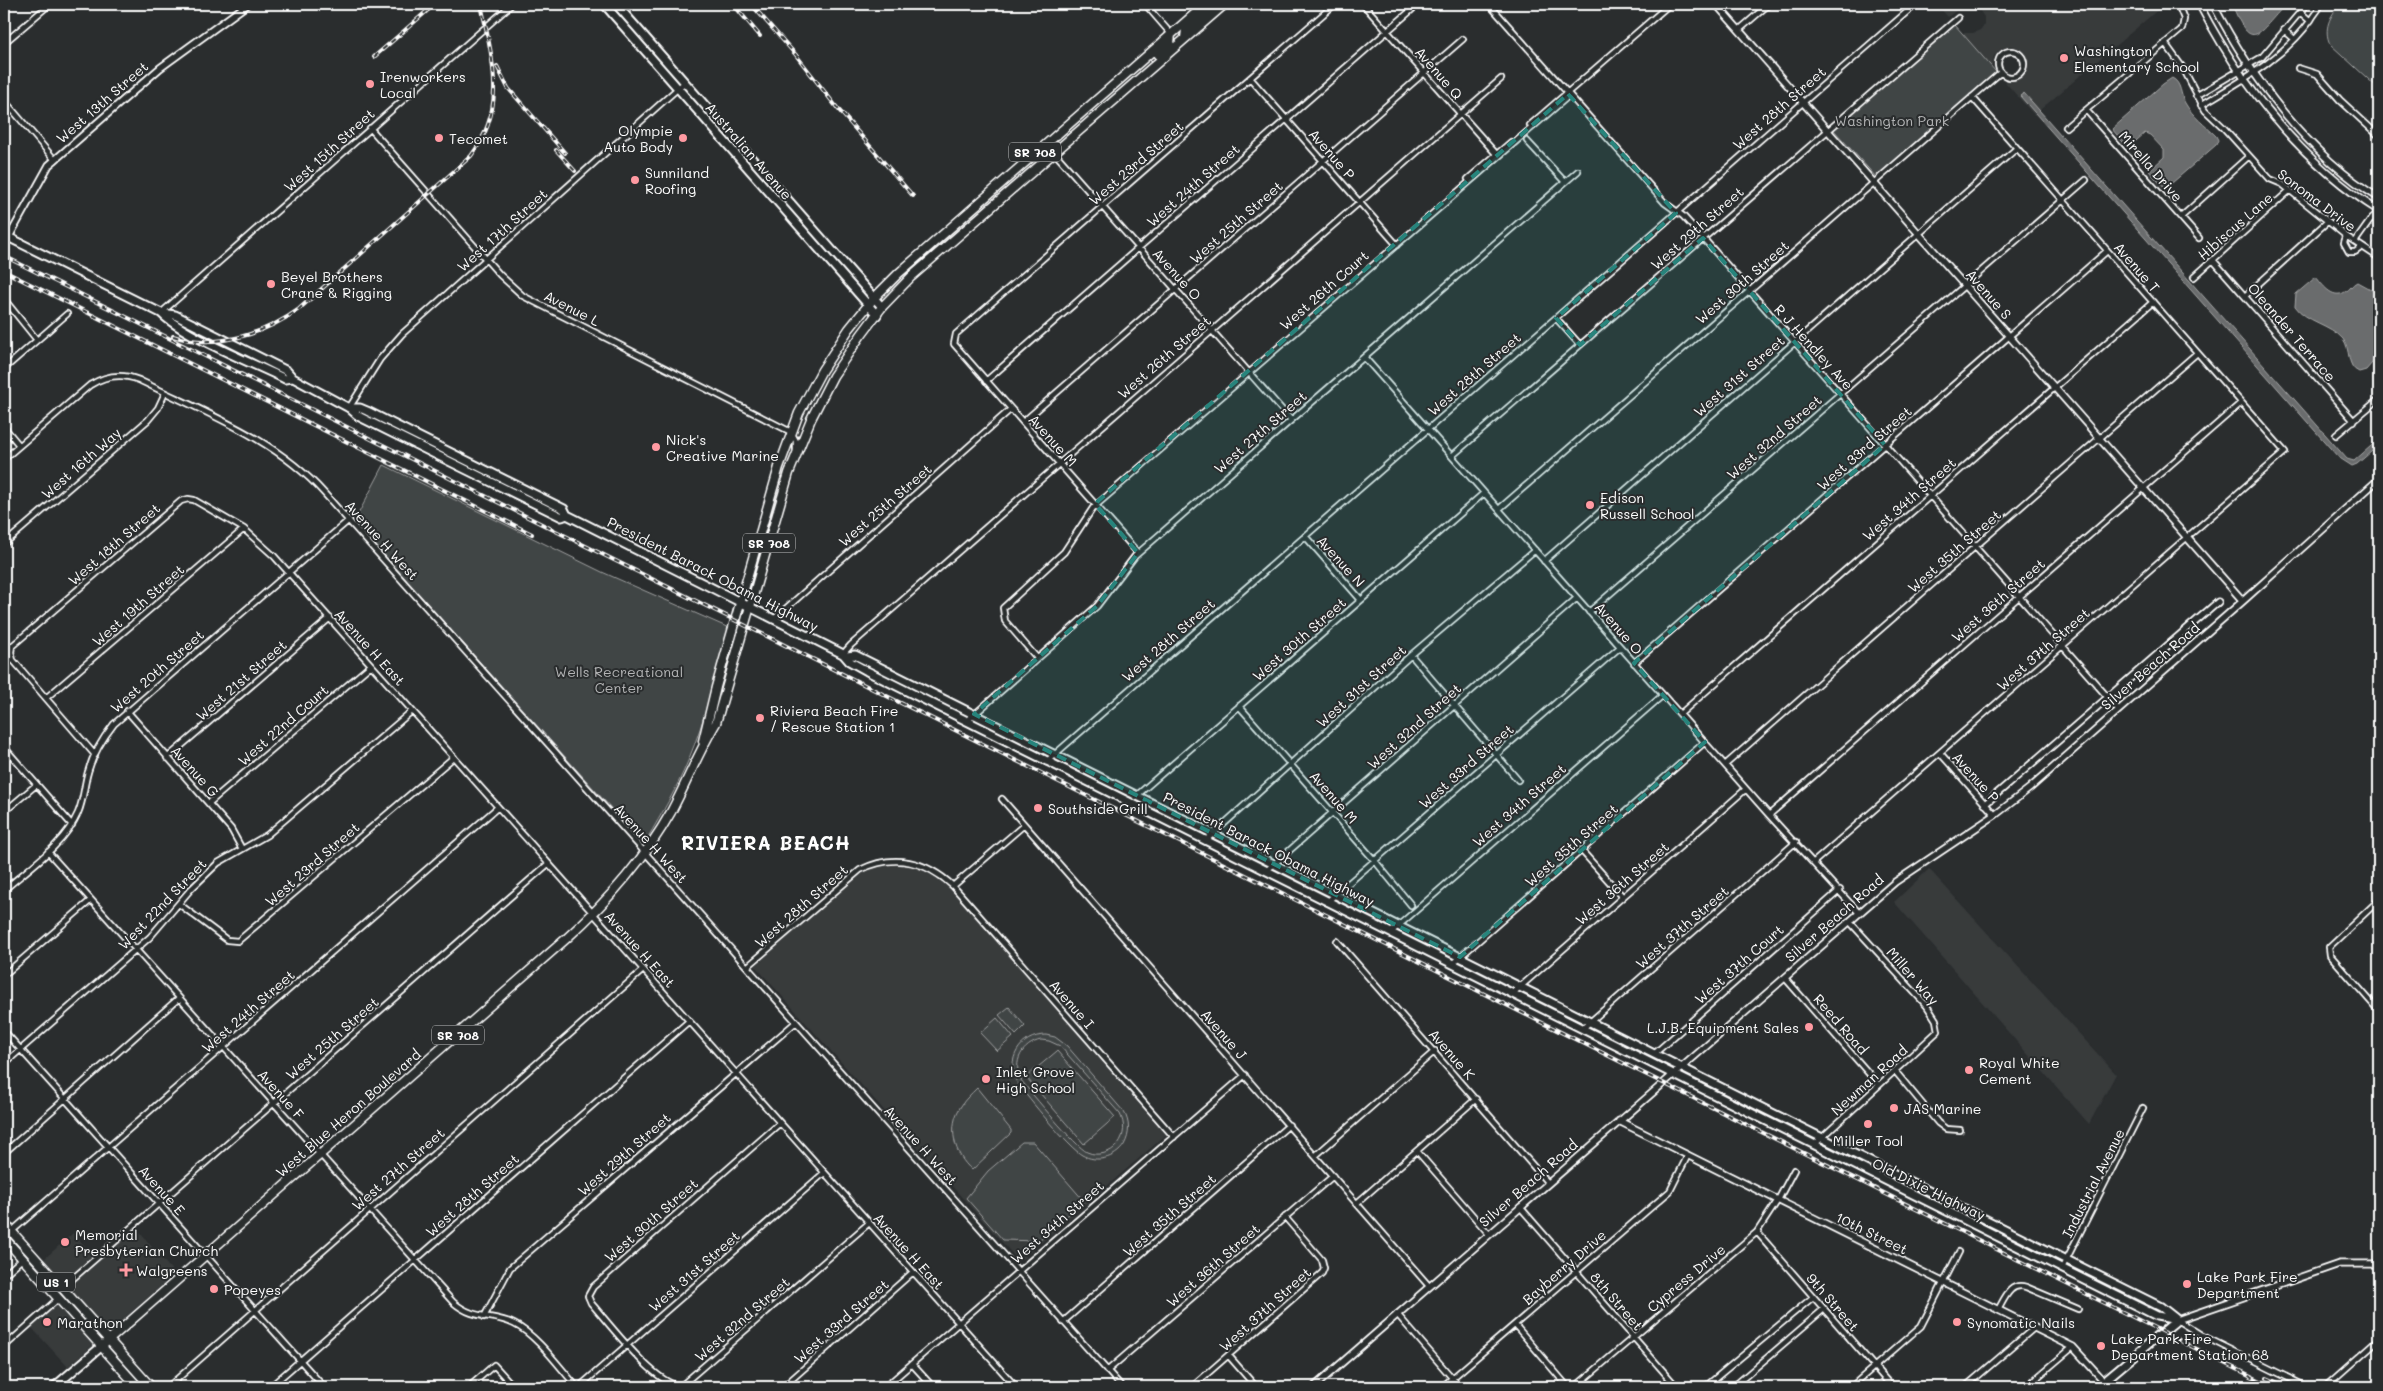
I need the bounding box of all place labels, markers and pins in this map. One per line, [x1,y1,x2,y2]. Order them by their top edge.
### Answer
place label: Washington Elementary School [2074,41,2200,76]
marker: Washington Elementary School [2058,52,2070,64]
place label: Irenworkers Local [380,67,466,102]
marker: Irenworkers Local [364,78,376,90]
place label: Olympie Auto Body [604,121,673,156]
place label: Tecomet [449,129,508,148]
marker: Tecomet [433,132,445,144]
marker: Olympie Auto Body [677,132,689,144]
place label: Sunniland Roofing [645,163,709,198]
marker: Sunniland Roofing [629,174,641,186]
place label: Beyel Brothers Crane & Rigging [281,267,392,302]
marker: Beyel Brothers Crane & Rigging [265,278,277,290]
place label: Nick's Creative Marine [666,430,779,465]
marker: Nick's Creative Marine [650,441,662,453]
place label: Edison Russell School [1600,488,1695,523]
marker: Edison Russell School [1584,499,1596,511]
place label: Riviera Beach Fire / Rescue Station 1 [770,701,898,736]
marker: Riviera Beach Fire / Rescue Station 1 [754,712,766,724]
place label: Southside Grill [1048,799,1148,818]
marker: Southside Grill [1032,802,1044,814]
place label: L.J.B. Equipment Sales [1647,1018,1799,1037]
marker: L.J.B. Equipment Sales [1803,1021,1815,1033]
place label: Royal White Cement [1979,1053,2060,1088]
place label: Inlet Grove High School [996,1062,1075,1097]
marker: Royal White Cement [1963,1064,1975,1076]
marker: Inlet Grove High School [980,1073,992,1085]
place label: JAS Marine [1904,1099,1981,1118]
marker: JAS Marine [1888,1102,1900,1114]
marker: Miller Tool [1862,1118,1874,1130]
place label: Miller Tool [1833,1131,1903,1150]
place label: Memorial Presbyterian Church [75,1225,218,1260]
marker: Memorial Presbyterian Church [59,1236,71,1248]
place label: Walgreens [136,1261,208,1280]
marker: Walgreens [120,1264,132,1276]
place label: Lake Park Fire Department [2197,1267,2298,1302]
marker: Lake Park Fire Department [2181,1278,2193,1290]
place label: Popeyes [224,1280,281,1299]
marker: Popeyes [208,1283,220,1295]
place label: Marathon [57,1313,123,1332]
place label: Synomatic Nails [1967,1313,2075,1332]
marker: Marathon [41,1316,53,1328]
marker: Synomatic Nails [1951,1316,1963,1328]
place label: Lake Park Fire Department Station 68 [2111,1329,2269,1364]
marker: Lake Park Fire Department Station 68 [2095,1340,2107,1352]

